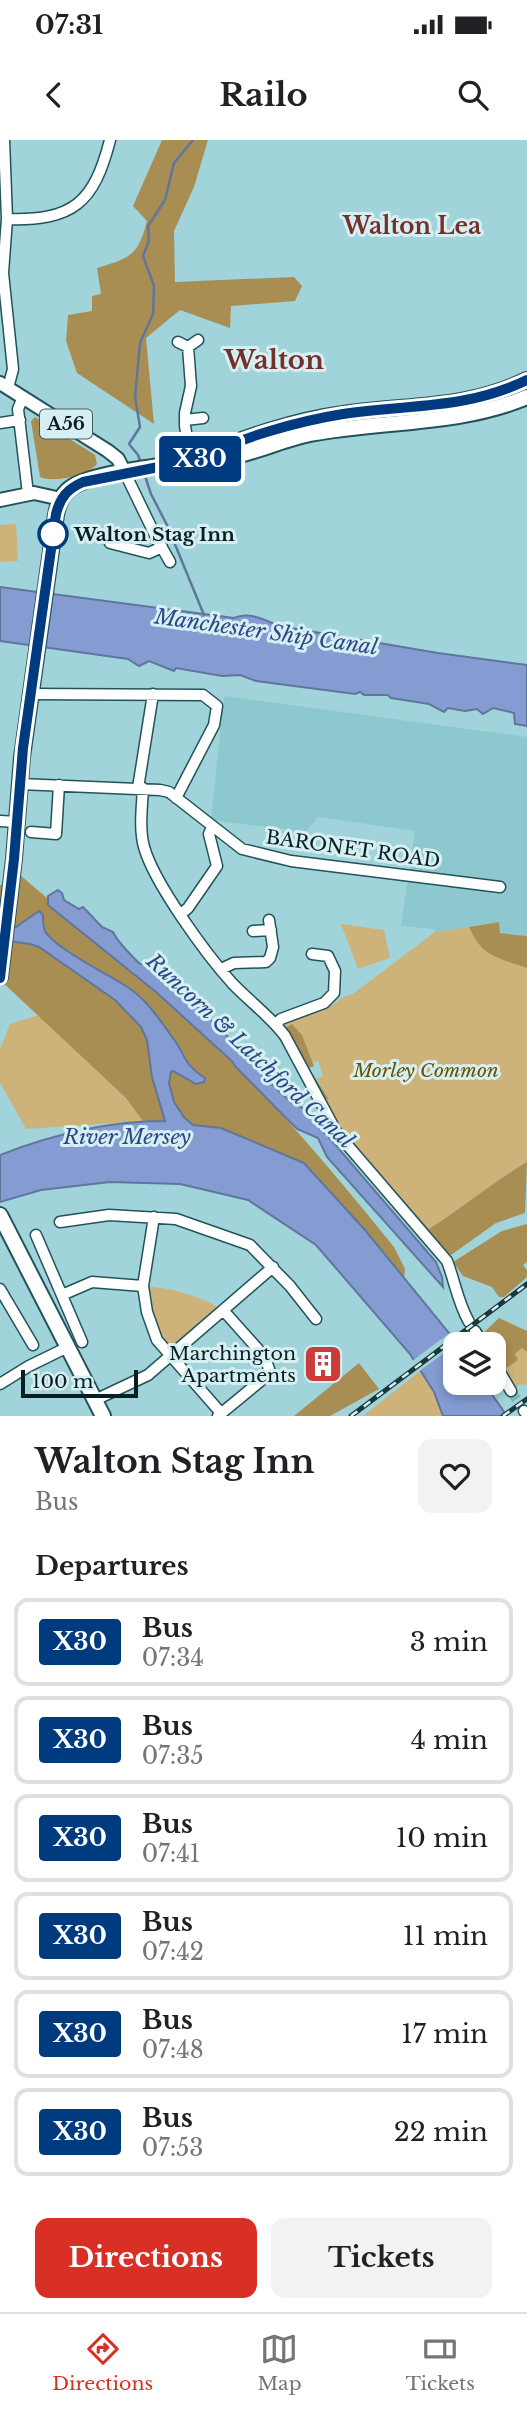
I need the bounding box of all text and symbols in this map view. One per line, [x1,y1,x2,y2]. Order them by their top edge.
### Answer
text: 07:31 [35,9,103,41]
text: Railo [219,75,308,115]
icon: back [35,76,73,114]
icon: search [454,76,492,114]
district label: Walton Lea [342,212,481,240]
district label: Walton [223,344,324,376]
road number: A56 [40,410,92,438]
line badge: X30 [160,436,240,482]
text: X30 [173,444,227,473]
marker: Walton Stag Inn [38,519,68,549]
place label: Walton Stag Inn [73,523,235,546]
water label: Manchester Ship Canal [152,603,380,661]
street label: BARONET ROAD [264,825,442,873]
water label: Runcorn & Latchford Canal [140,947,359,1154]
park label: Morley Common [352,1059,499,1082]
water label: River Mersey [62,1124,191,1150]
map controls [443,1332,506,1395]
button: layers [443,1332,506,1395]
place label: Marchington Apartments [169,1342,296,1387]
building icon: Marchington Apartments [302,1343,344,1385]
scale bar [21,1367,138,1399]
text: 100 m [32,1370,93,1393]
button: heart [418,1439,492,1513]
text: Walton Stag Inn [35,1441,314,1482]
text: Bus [35,1488,78,1516]
text: Departures [35,1550,189,1582]
text: Bus [142,1612,193,1644]
text: 3 min [410,1626,488,1658]
text: X30 [53,1627,107,1656]
text: 07:34 [142,1644,204,1672]
text: Bus [142,1710,193,1742]
text: 4 min [411,1724,488,1756]
text: X30 [53,1725,107,1754]
text: 07:35 [142,1742,204,1770]
text: Bus [142,1808,193,1840]
text: 10 min [396,1822,488,1854]
text: X30 [53,1823,107,1852]
text: 07:41 [142,1840,200,1868]
text: Bus [142,1906,193,1938]
text: 11 min [403,1920,488,1952]
text: X30 [53,1921,107,1950]
text: 07:42 [142,1938,204,1966]
text: Bus [142,2004,193,2036]
text: 17 min [401,2018,488,2050]
text: X30 [53,2019,107,2048]
text: 07:48 [142,2036,204,2064]
text: Bus [142,2102,193,2134]
text: 22 min [394,2116,488,2148]
text: X30 [53,2117,107,2146]
text: 07:53 [142,2134,204,2162]
button: Directions [35,2218,257,2298]
button: Tickets [271,2218,492,2298]
tab: Directions [52,2330,153,2395]
tab: Map [257,2330,302,2395]
tab: Tickets [406,2330,475,2395]

